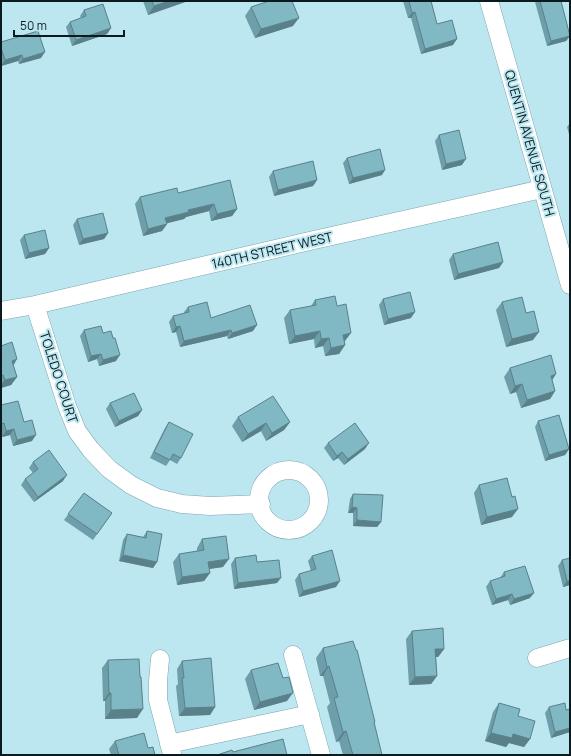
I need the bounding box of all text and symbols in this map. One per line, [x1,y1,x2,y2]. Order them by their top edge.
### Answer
scale bar [14,12,124,38]
text: 50 m [20,17,47,34]
street label: QUENTIN AVENUE SOUTH [501,68,559,218]
street label: 140TH STREET WEST [210,227,335,273]
street label: TOLEDO COURT [36,329,82,426]

